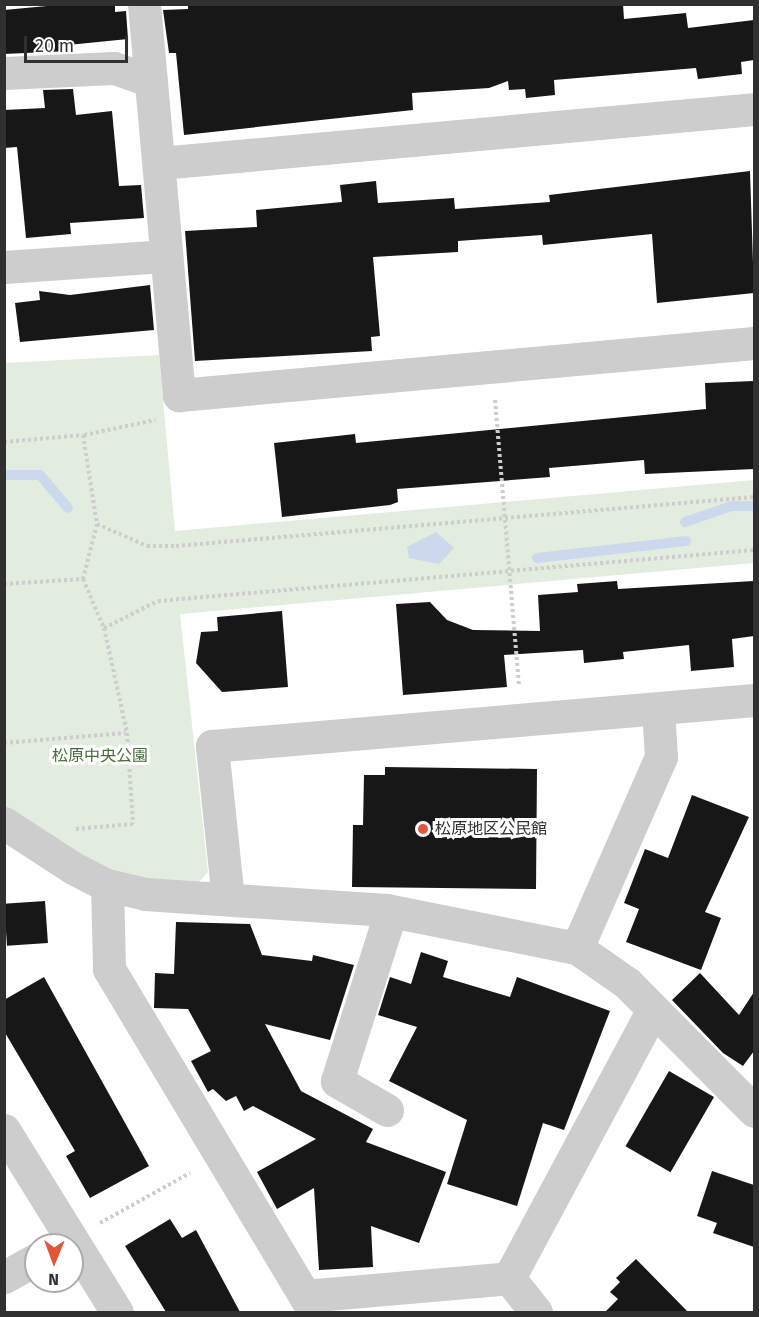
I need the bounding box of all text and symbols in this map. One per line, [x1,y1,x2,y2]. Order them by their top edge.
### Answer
scale bar [27,24,130,62]
text: 20 m [35,35,74,57]
park label: 松原中央公園 [52,746,148,766]
place label: 松原地区公民館 [435,819,547,839]
marker: 松原地区公民館 [416,822,430,836]
north arrow [24,1233,84,1293]
text: N [48,1270,59,1289]

